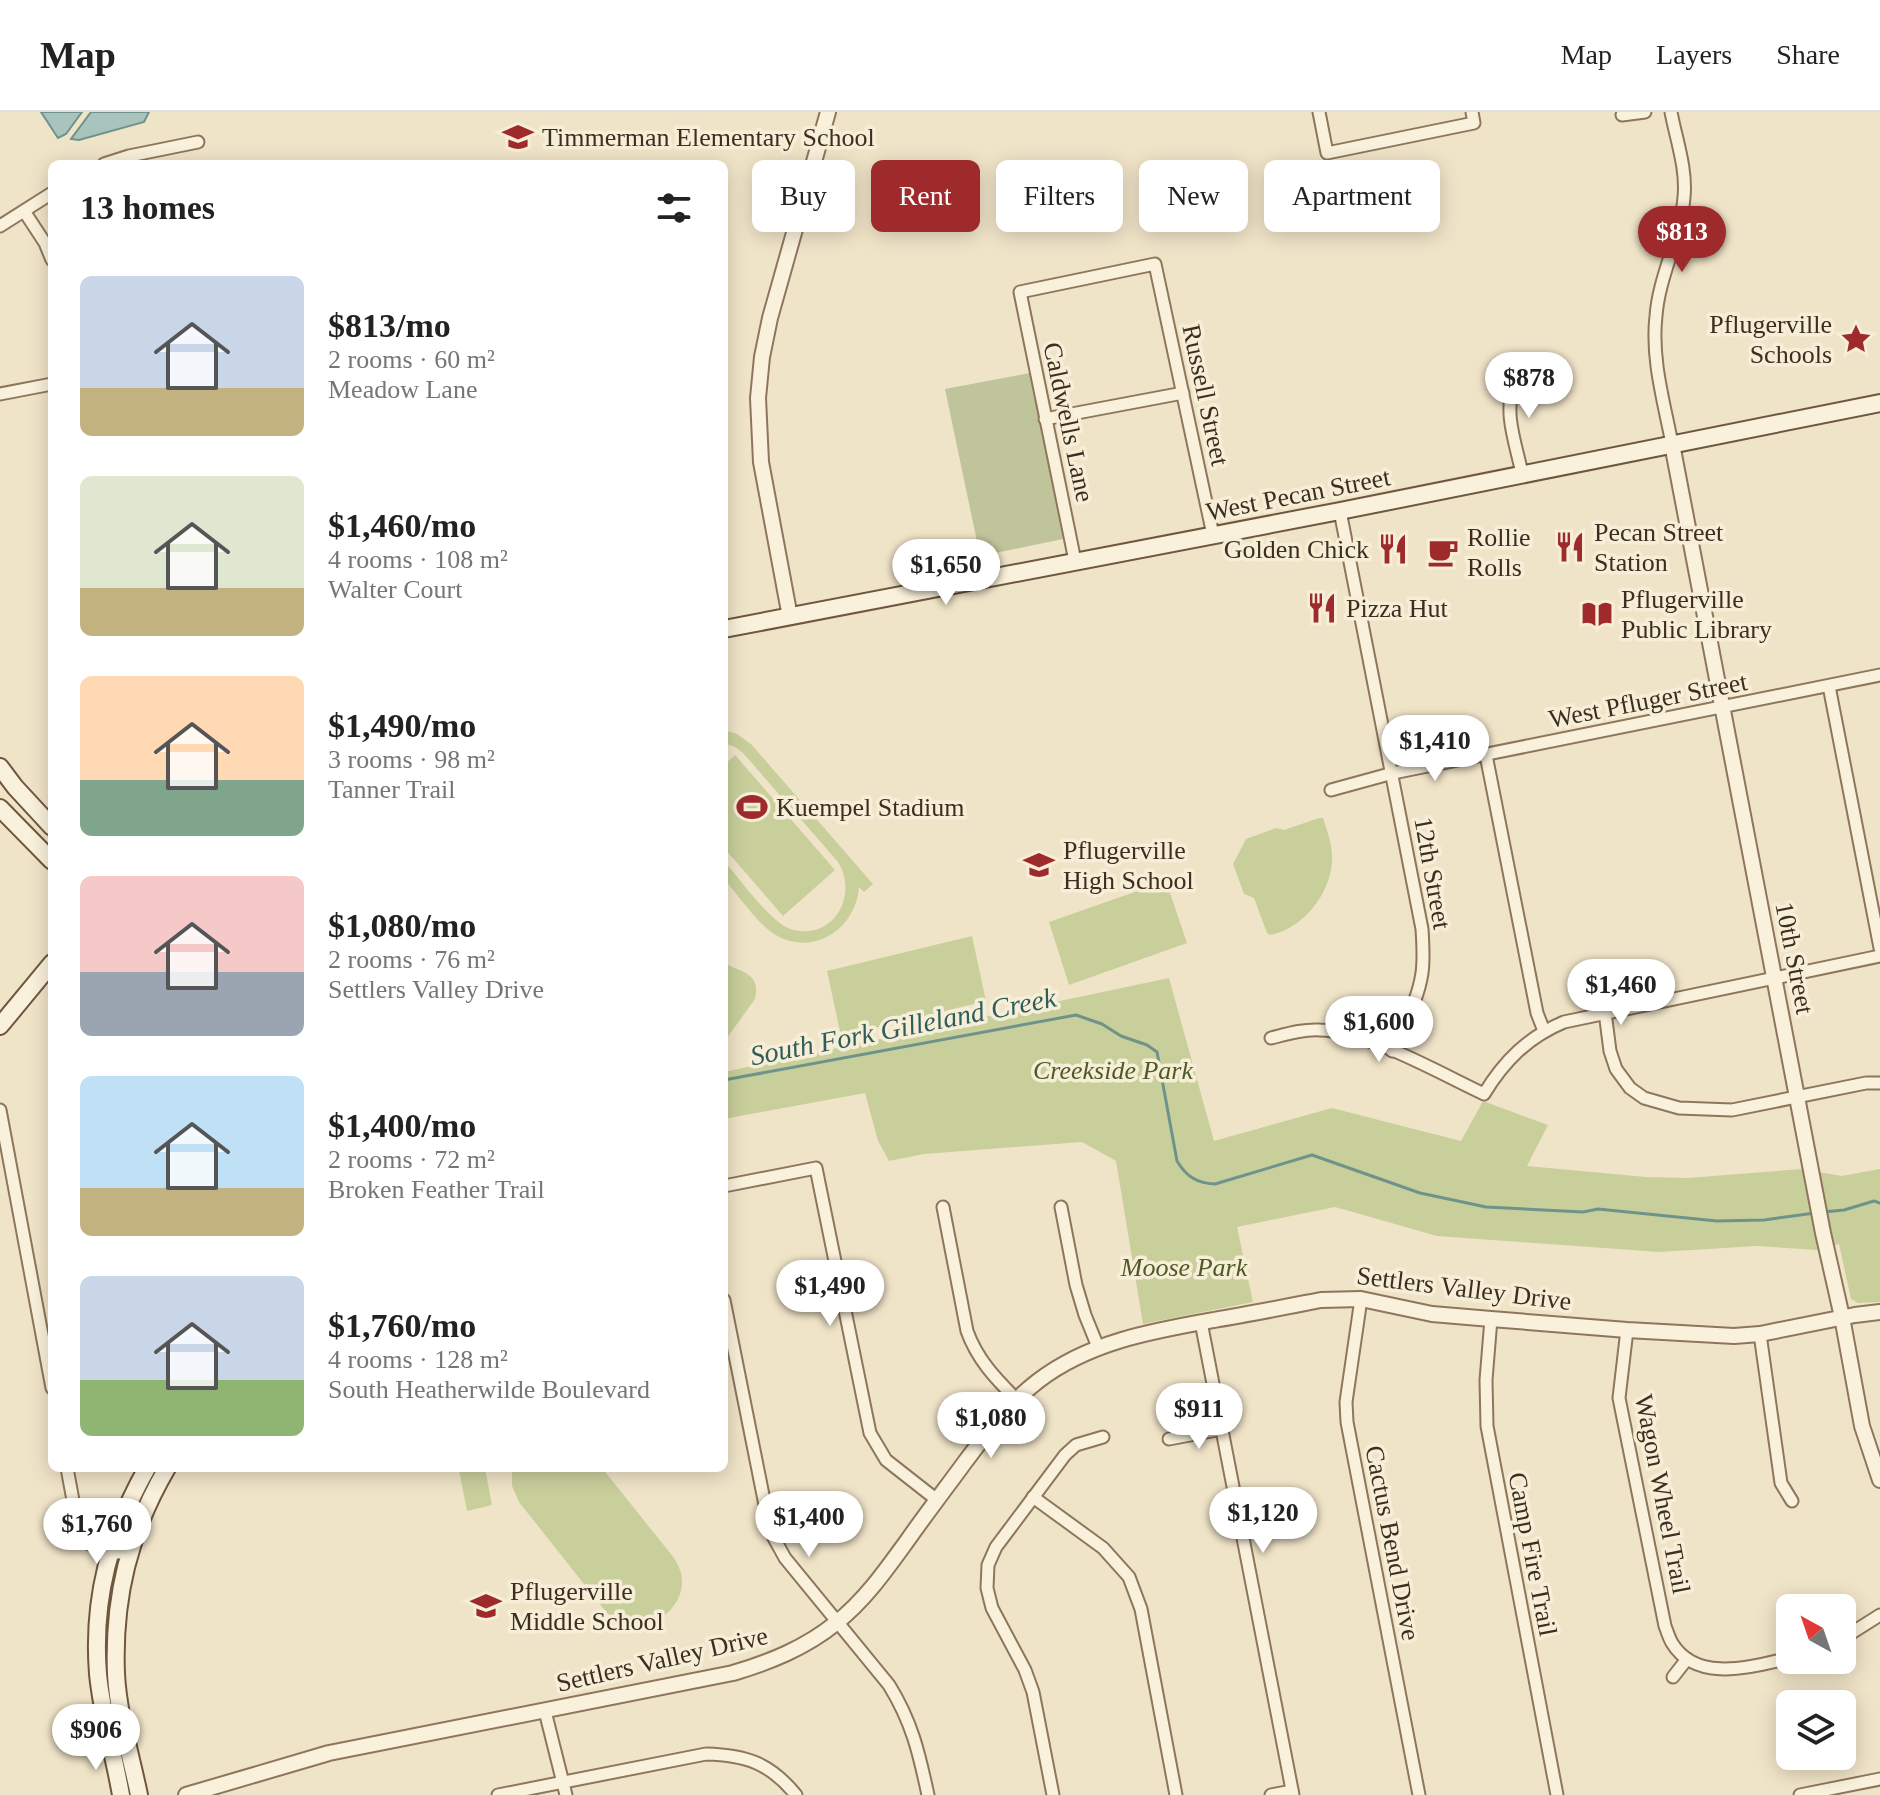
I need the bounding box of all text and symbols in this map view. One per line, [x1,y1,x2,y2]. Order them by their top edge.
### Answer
text: Map [40,34,116,76]
text: Map [1561,39,1612,70]
text: Layers [1656,39,1732,70]
text: Share [1776,39,1840,70]
school or university icon: Timmerman Elementary School [501,120,535,154]
place label: Timmerman Elementary School [542,123,875,152]
chip: Buy [752,160,855,232]
chip: Rent [871,160,980,232]
chip: Filters [996,160,1123,232]
chip: New [1139,160,1248,232]
chip: Apartment [1264,160,1440,232]
icon: filters [652,186,696,230]
text: 13 homes [80,189,215,226]
pin: $813 [1635,206,1729,274]
text: $813 [1656,217,1708,246]
text: $813/mo [328,307,451,344]
icon: home [144,308,240,404]
place label: Pflugerville Schools [1709,310,1832,369]
street label: Russell Street [1176,322,1235,469]
place icon: Pflugerville Schools [1839,322,1873,356]
street label: Caldwells Lane [1037,340,1100,505]
text: 2 rooms · 60 m² [328,345,495,374]
pin: $878 [1482,352,1576,420]
text: $878 [1503,363,1555,392]
text: Meadow Lane [328,375,477,404]
street label: West Pecan Street [1204,462,1393,527]
text: $1,460/mo [328,507,476,544]
icon: home [144,508,240,604]
place label: Pecan Street Station [1594,518,1724,577]
place label: Rollie Rolls [1467,523,1531,582]
restaurant icon: Pecan Street Station [1553,530,1587,564]
restaurant icon: Golden Chick [1376,532,1410,566]
place label: Golden Chick [1224,535,1369,564]
cafe icon: Rollie Rolls [1426,535,1460,569]
pin: $1,650 [881,539,1011,607]
text: 4 rooms · 108 m² [328,545,508,574]
text: $1,650 [910,550,982,579]
text: Walter Court [328,575,462,604]
place label: Pflugerville Public Library [1621,585,1772,644]
restaurant icon: Pizza Hut [1305,591,1339,625]
place label: Pizza Hut [1346,594,1449,623]
library icon: Pflugerville Public Library [1580,597,1614,631]
street label: West Pfluger Street [1546,667,1751,734]
text: $1,490/mo [328,707,476,744]
icon: home [144,708,240,804]
pin: $1,410 [1370,715,1500,783]
text: $1,410 [1399,726,1471,755]
text: 3 rooms · 98 m² [328,745,495,774]
text: Tanner Trail [328,775,455,804]
sports icon: Kuempel Stadium [735,790,769,824]
place label: Kuempel Stadium [776,793,964,822]
street label: 12th Street [1408,815,1457,932]
place label: Pflugerville High School [1063,836,1194,895]
school or university icon: Pflugerville High School [1022,848,1056,882]
street label: 10th Street [1769,900,1820,1017]
text: $1,080/mo [328,907,476,944]
icon: home [144,908,240,1004]
text: 2 rooms · 76 m² [328,945,495,974]
pin: $1,460 [1556,959,1686,1027]
text: $1,460 [1585,970,1657,999]
text: Settlers Valley Drive [328,975,544,1004]
water label: South Fork Gilleland Creek [748,982,1059,1071]
pin: $1,600 [1314,996,1444,1064]
text: $1,600 [1343,1007,1415,1036]
park label: Creekside Park [1033,1056,1193,1085]
text: $1,400/mo [328,1107,476,1144]
icon: home [144,1108,240,1204]
text: 2 rooms · 72 m² [328,1145,495,1174]
text: Broken Feather Trail [328,1175,545,1204]
park label: Moose Park [1120,1253,1248,1282]
pin: $1,490 [765,1260,895,1328]
street label: Settlers Valley Drive [1355,1261,1573,1316]
text: $1,490 [794,1271,866,1300]
text: $1,760/mo [328,1307,476,1344]
icon: home [144,1308,240,1404]
text: 4 rooms · 128 m² [328,1345,508,1374]
text: South Heatherwilde Boulevard [328,1375,650,1404]
pin: $911 [1152,1383,1246,1451]
pin: $1,080 [926,1392,1056,1460]
street label: Wagon Wheel Trail [1629,1392,1696,1596]
text: $911 [1174,1394,1224,1423]
text: $1,080 [955,1403,1027,1432]
street label: Cactus Bend Drive [1359,1443,1426,1643]
street label: Camp Fire Trail [1502,1470,1563,1638]
pin: $1,120 [1198,1487,1328,1555]
pin: $1,400 [744,1491,874,1559]
pin: $1,760 [32,1498,162,1566]
text: $1,120 [1227,1498,1299,1527]
text: $1,400 [773,1502,845,1531]
text: $1,760 [61,1509,133,1538]
place label: Pflugerville Middle School [510,1577,664,1636]
school or university icon: Pflugerville Middle School [469,1589,503,1623]
north arrow [1776,1594,1856,1674]
map controls [1776,1594,1856,1770]
street label: Settlers Valley Drive [554,1621,771,1698]
button: layers [1776,1690,1856,1770]
pin: $906 [49,1704,143,1772]
text: $906 [70,1715,122,1744]

